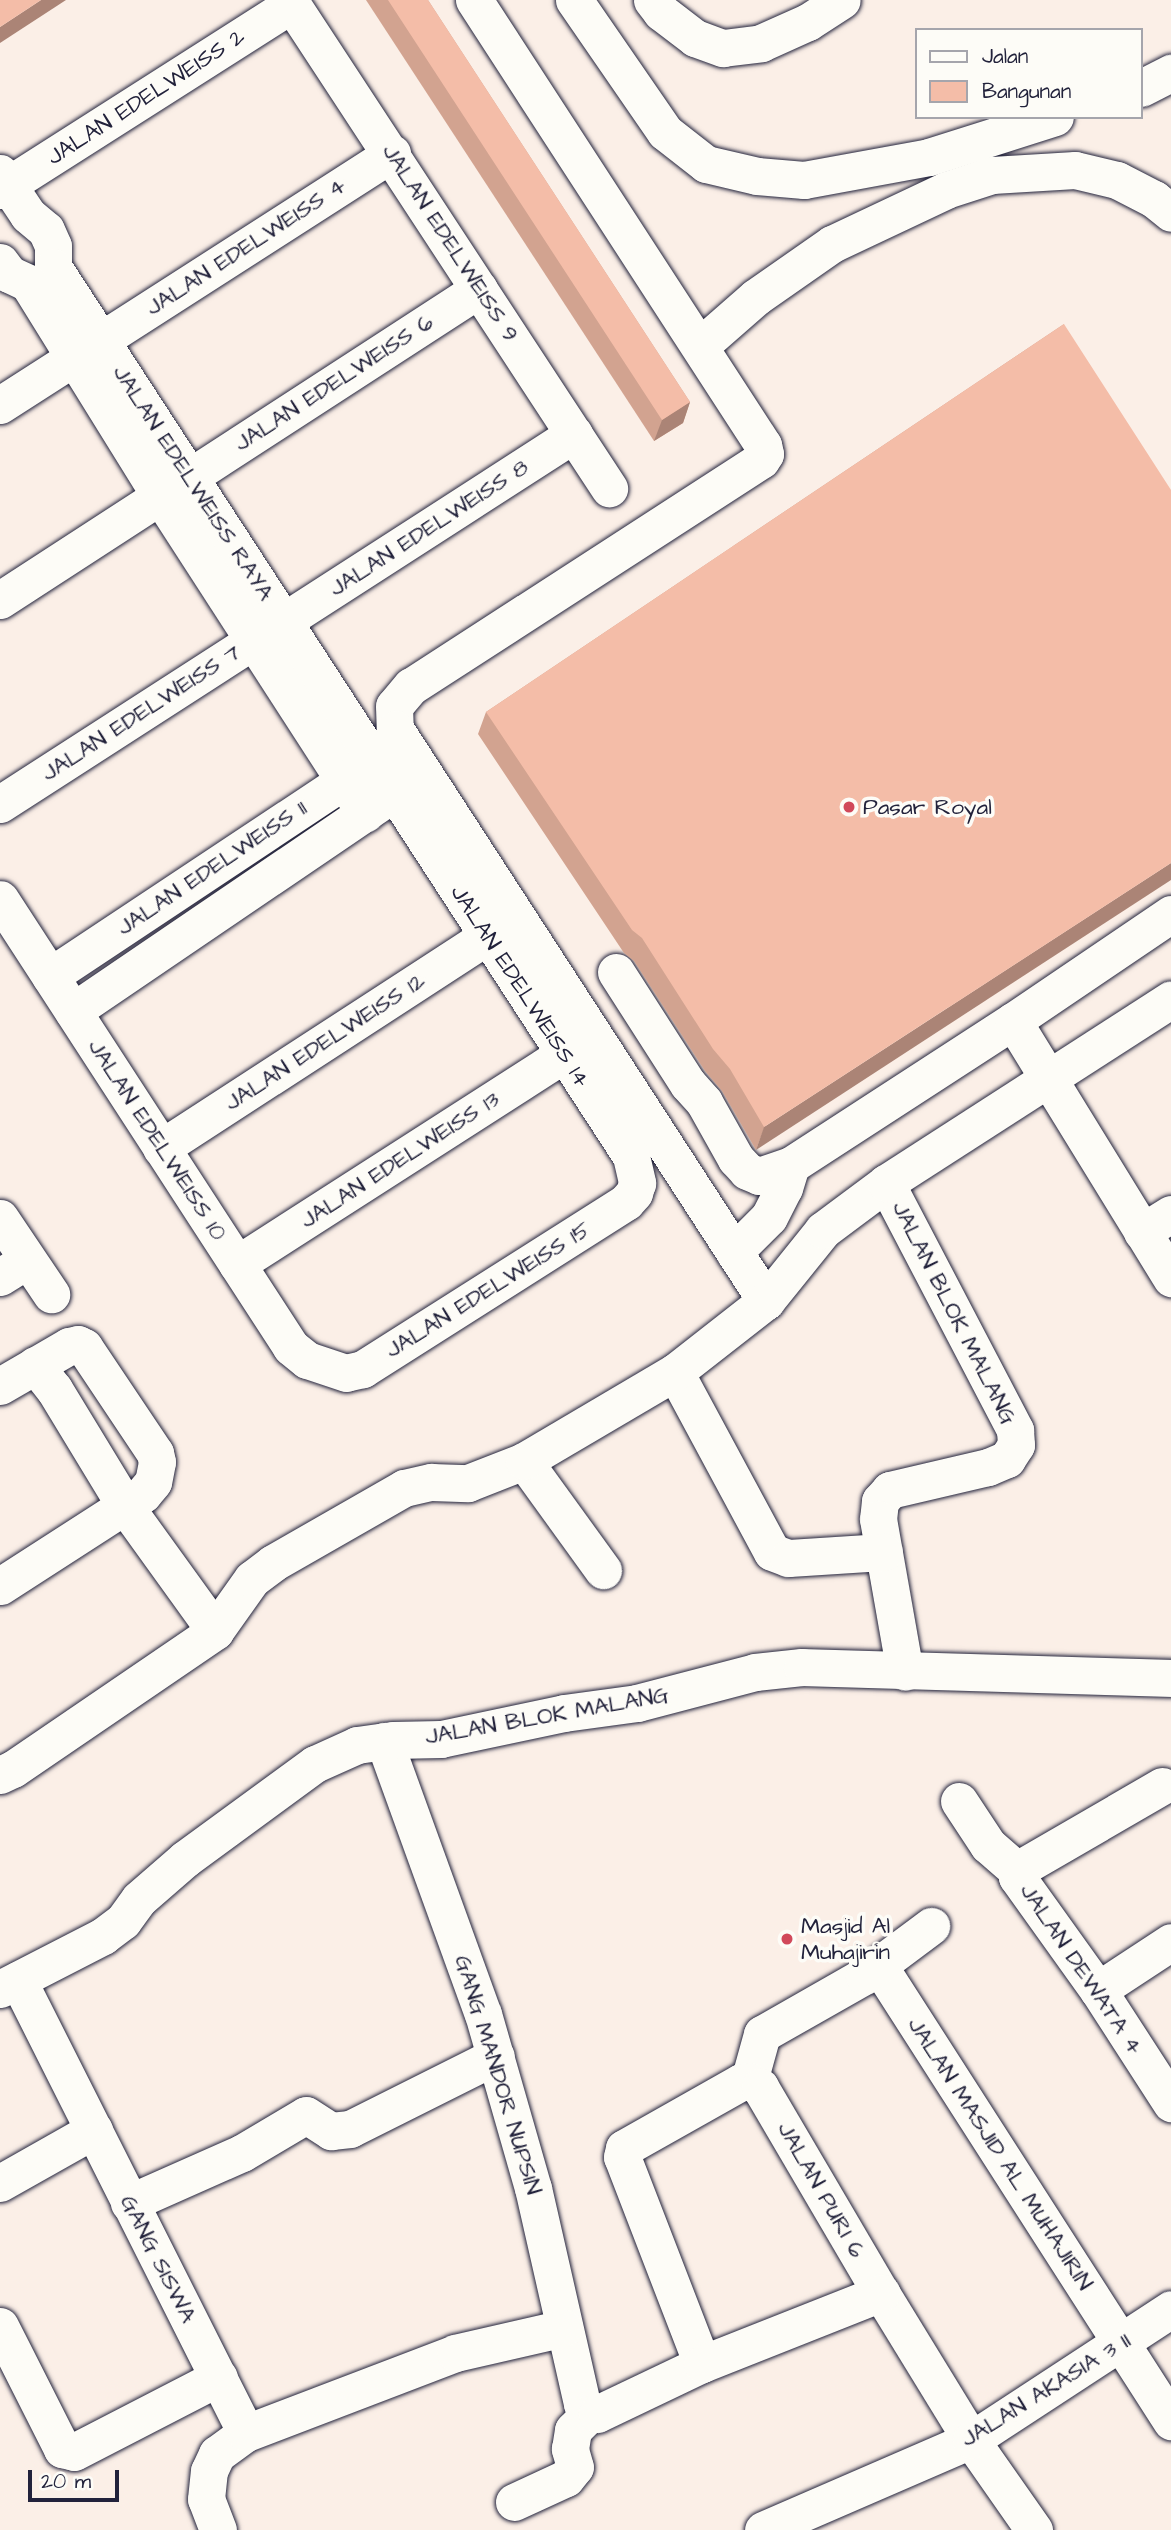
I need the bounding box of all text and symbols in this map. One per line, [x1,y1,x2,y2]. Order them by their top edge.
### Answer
street label: JALAN EDELWEISS 2 [42,23,250,171]
legend [916,28,1143,119]
text: Jalan [982,42,1028,71]
text: Bangunan [982,77,1071,106]
street label: JALAN EDELWEISS 9 [376,139,524,347]
street label: JALAN EDELWEISS 4 [141,172,351,322]
street label: JALAN EDELWEISS 6 [230,308,438,458]
street label: JALAN EDELWEISS RAYA [107,360,279,606]
street label: JALAN EDELWEISS 8 [324,453,534,603]
street label: JALAN EDELWEISS 7 [37,639,245,787]
place label: Pasar Royal [863,793,992,821]
street label: JALAN EDELWEISS 11 [112,794,312,942]
marker: Pasar Royal [841,799,857,815]
street label: JALAN EDELWEISS 14 [444,880,596,1092]
street label: JALAN EDELWEISS 12 [220,967,430,1117]
street label: JALAN EDELWEISS 10 [82,1034,232,1246]
street label: JALAN EDELWEISS 13 [295,1085,505,1235]
street label: JALAN BLOK MALANG [886,1197,1022,1429]
street label: JALAN EDELWEISS 15 [381,1216,595,1364]
street label: JALAN BLOK MALANG [423,1681,671,1751]
street label: JALAN DEWATA 4 [1014,1878,1148,2060]
place label: Masjid Al Muhajirin [801,1912,890,1966]
marker: Masjid Al Muhajirin [779,1931,795,1947]
street label: GANG MANDOR NUPSIN [448,1952,548,2198]
street label: JALAN MASJID AL MUHAJIRIN [901,2012,1099,2296]
street label: JALAN PURI 6 [771,2117,871,2263]
street label: GANG SISWA [114,2191,202,2327]
street label: JALAN AKASIA 3 II [956,2327,1136,2453]
scale bar [32,2456,122,2500]
text: 20 m [41,2467,91,2496]

